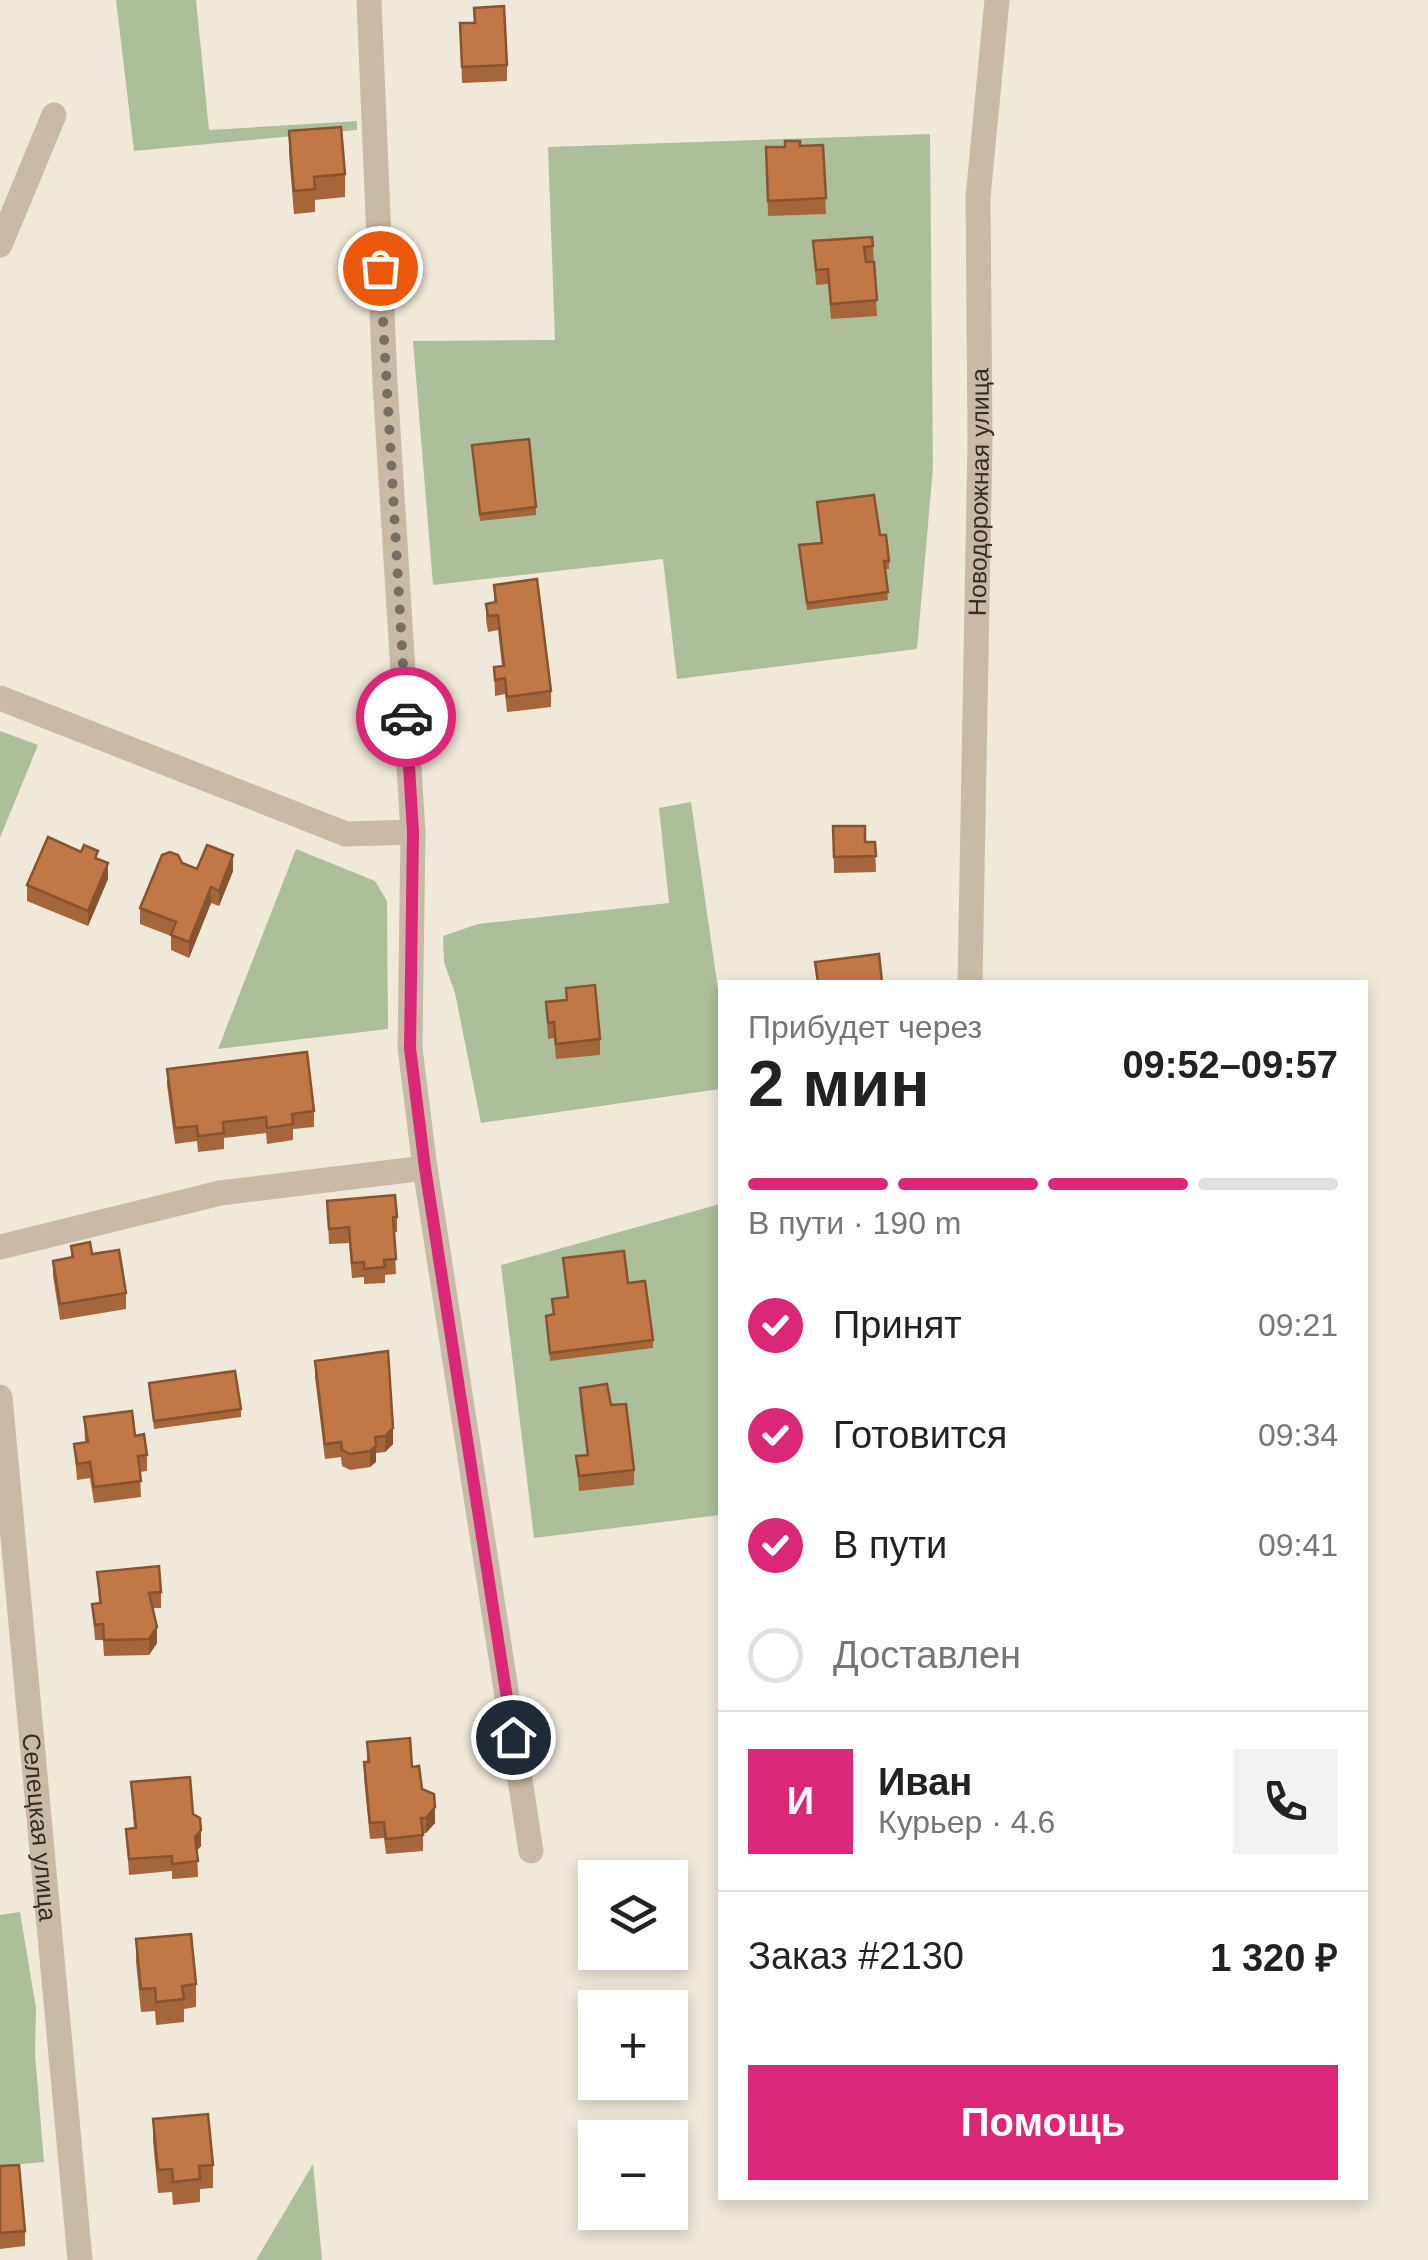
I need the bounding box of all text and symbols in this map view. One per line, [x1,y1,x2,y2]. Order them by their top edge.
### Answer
pin [338,226,423,311]
icon: bag [353,241,408,296]
street label: Новодорожная улица [963,368,994,616]
courier [356,667,456,767]
icon: car [379,690,434,745]
text: Прибудет через [748,1009,982,1045]
text: 09:52–09:57 [1122,1044,1338,1086]
text: 2 мин [748,1047,930,1120]
text: В пути · 190 m [748,1205,961,1241]
icon: check [748,1298,803,1353]
text: Принят [833,1304,962,1346]
text: 09:21 [1258,1307,1338,1343]
icon: check [748,1408,803,1463]
text: Готовится [833,1414,1007,1456]
text: 09:34 [1258,1417,1338,1453]
icon: check [748,1518,803,1573]
text: В пути [833,1524,947,1566]
text: 09:41 [1258,1527,1338,1563]
text: Доставлен [833,1634,1021,1676]
pin [471,1695,556,1780]
icon: home [486,1710,541,1765]
street label: Селецкая улица [17,1732,63,1922]
button: phone [1233,1749,1338,1854]
text: Иван [878,1761,972,1803]
text: И [787,1780,814,1822]
text: Курьер · 4.6 [878,1804,1055,1840]
map controls [578,1860,688,2230]
button: layers [578,1860,688,1970]
text: Заказ #2130 [748,1935,964,1977]
text: 1 320 ₽ [1210,1937,1338,1979]
button: + [578,1990,688,2100]
button: Помощь [748,2065,1338,2180]
button: − [578,2120,688,2230]

